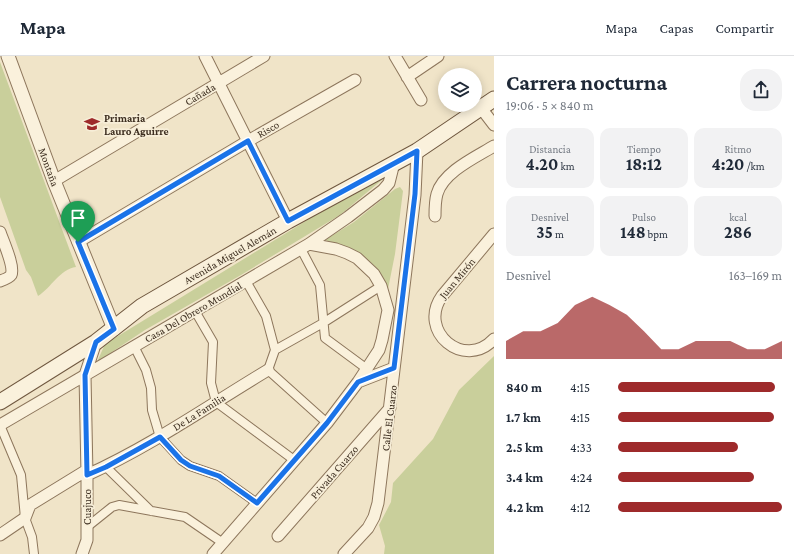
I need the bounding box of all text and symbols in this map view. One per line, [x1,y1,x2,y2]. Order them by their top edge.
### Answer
text: Mapa [20,17,66,38]
text: Mapa [606,20,638,36]
text: Capas [660,20,694,36]
text: Compartir [716,20,774,36]
map controls [438,68,482,112]
button: layers [438,68,482,112]
button: share [740,69,782,111]
text: Carrera nocturna [506,70,667,95]
street label: Cañada [183,80,217,108]
text: 19:06 · 5 × 840 m [506,98,594,113]
place label: Primaria Lauro Aguirre [104,112,169,137]
school or university icon: Primaria Lauro Aguirre [83,115,101,133]
street label: Risco [255,118,282,140]
text: Distancia [529,143,571,155]
text: Tiempo [627,143,661,155]
text: Ritmo [725,143,751,155]
street label: Montaña [36,146,62,188]
text: 4.20 [525,155,558,174]
text: 18:12 [626,155,662,174]
text: 4:20 [712,155,744,174]
text: km [558,160,575,172]
text: /km [744,160,764,172]
pin [61,201,95,242]
icon: arrive [67,207,89,229]
text: Desnivel [531,211,569,223]
text: Pulso [632,211,656,223]
text: kcal [729,211,747,223]
text: 35 [536,223,553,242]
text: 148 [620,223,646,242]
text: 286 [724,223,752,242]
street label: Avenida Miguel Alemán [182,224,279,287]
text: m [553,228,564,240]
text: bpm [646,228,668,240]
street label: Juan Mirón [436,255,478,302]
text: Desnivel [506,268,551,283]
text: 163–169 m [729,268,782,283]
street label: Casa Del Obrero Mundial [142,279,244,345]
text: 840 m [506,380,542,395]
text: 4:15 [570,380,590,395]
street label: Calle El Cuarzo [379,384,399,452]
street label: De La Familia [170,391,228,433]
text: 1.7 km [506,410,541,425]
text: 4:15 [570,410,590,425]
text: 2.5 km [506,440,543,455]
text: 4:33 [570,440,592,455]
street label: Privada Cuarzo [308,442,361,501]
text: 3.4 km [506,470,543,485]
text: 4:24 [570,470,592,485]
street label: Cuajuco [81,489,94,525]
text: 4.2 km [506,500,544,515]
text: 4:12 [570,500,590,515]

